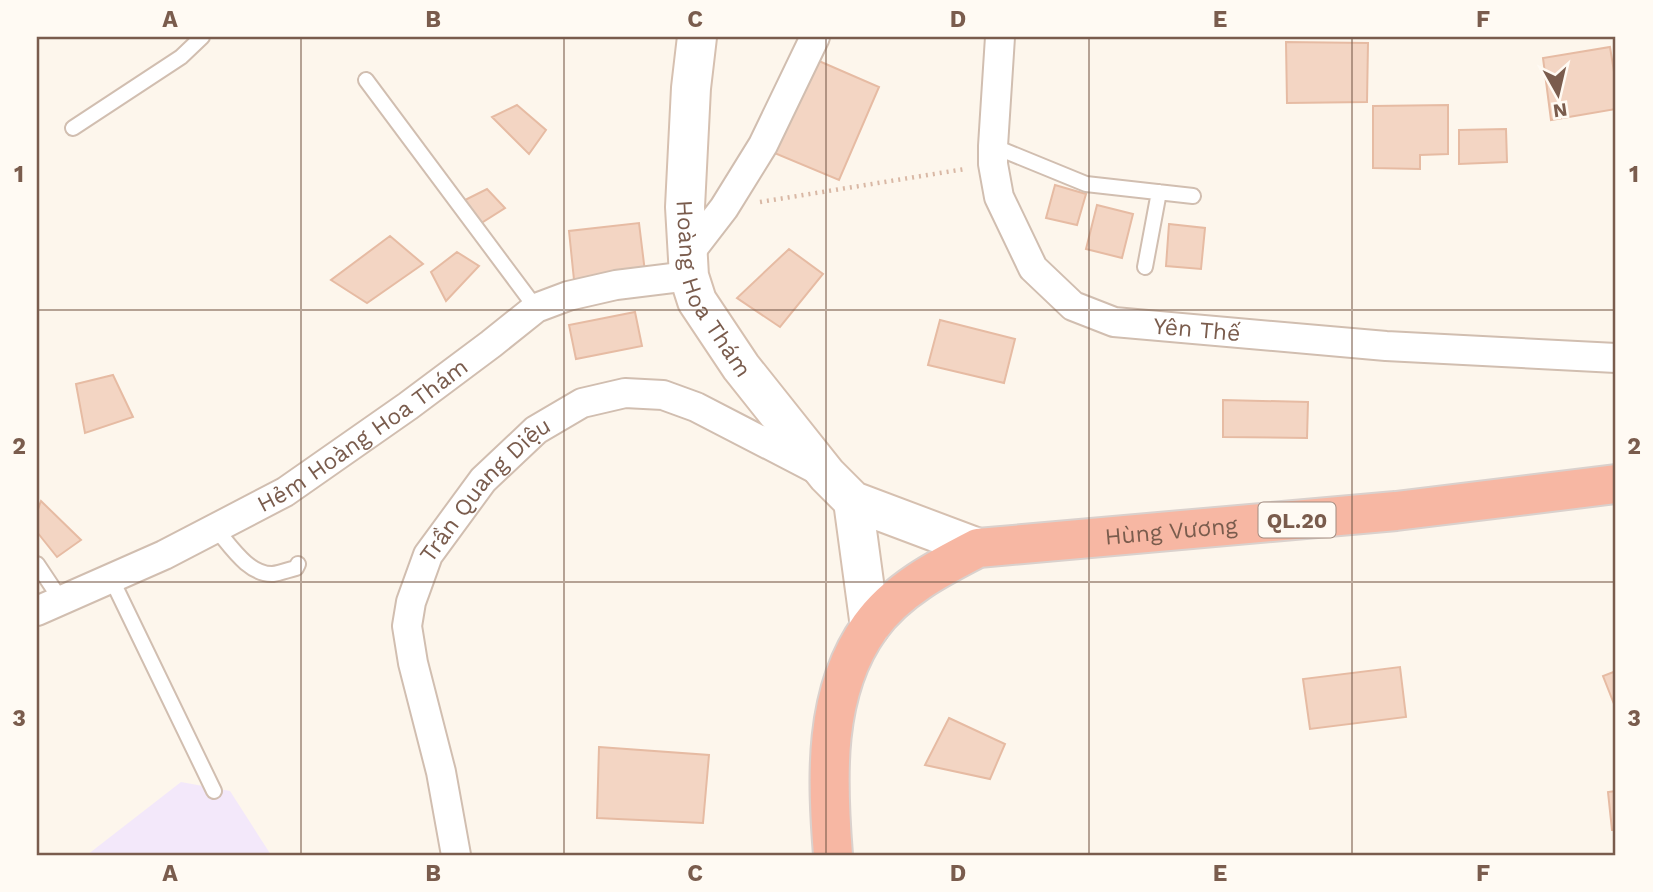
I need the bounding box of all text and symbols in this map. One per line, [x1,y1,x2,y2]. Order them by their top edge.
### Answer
text: A [162,6,178,33]
text: B [425,6,441,33]
text: C [687,6,703,33]
text: D [950,6,966,33]
text: E [1213,6,1227,33]
text: F [1476,6,1490,33]
north arrow [1524,60,1594,130]
text: N [1552,98,1569,123]
text: 1 [14,161,24,188]
text: 1 [1629,161,1639,188]
street label: Hoàng Hoa Thám [671,199,757,382]
street label: Yên Thế [1152,312,1242,347]
street label: Hẻm Hoàng Hoa Thám [253,353,473,518]
street label: Trần Quang Diệu [414,411,555,567]
text: 2 [12,433,26,460]
text: 2 [1627,433,1641,460]
road number: QL.20 [1258,503,1336,538]
street label: Hùng Vương [1104,512,1239,550]
text: 3 [12,705,26,732]
text: 3 [1627,705,1641,732]
text: A [162,860,178,887]
text: B [425,860,441,887]
text: C [687,860,703,887]
text: D [950,860,966,887]
text: E [1213,860,1227,887]
text: F [1476,860,1490,887]

